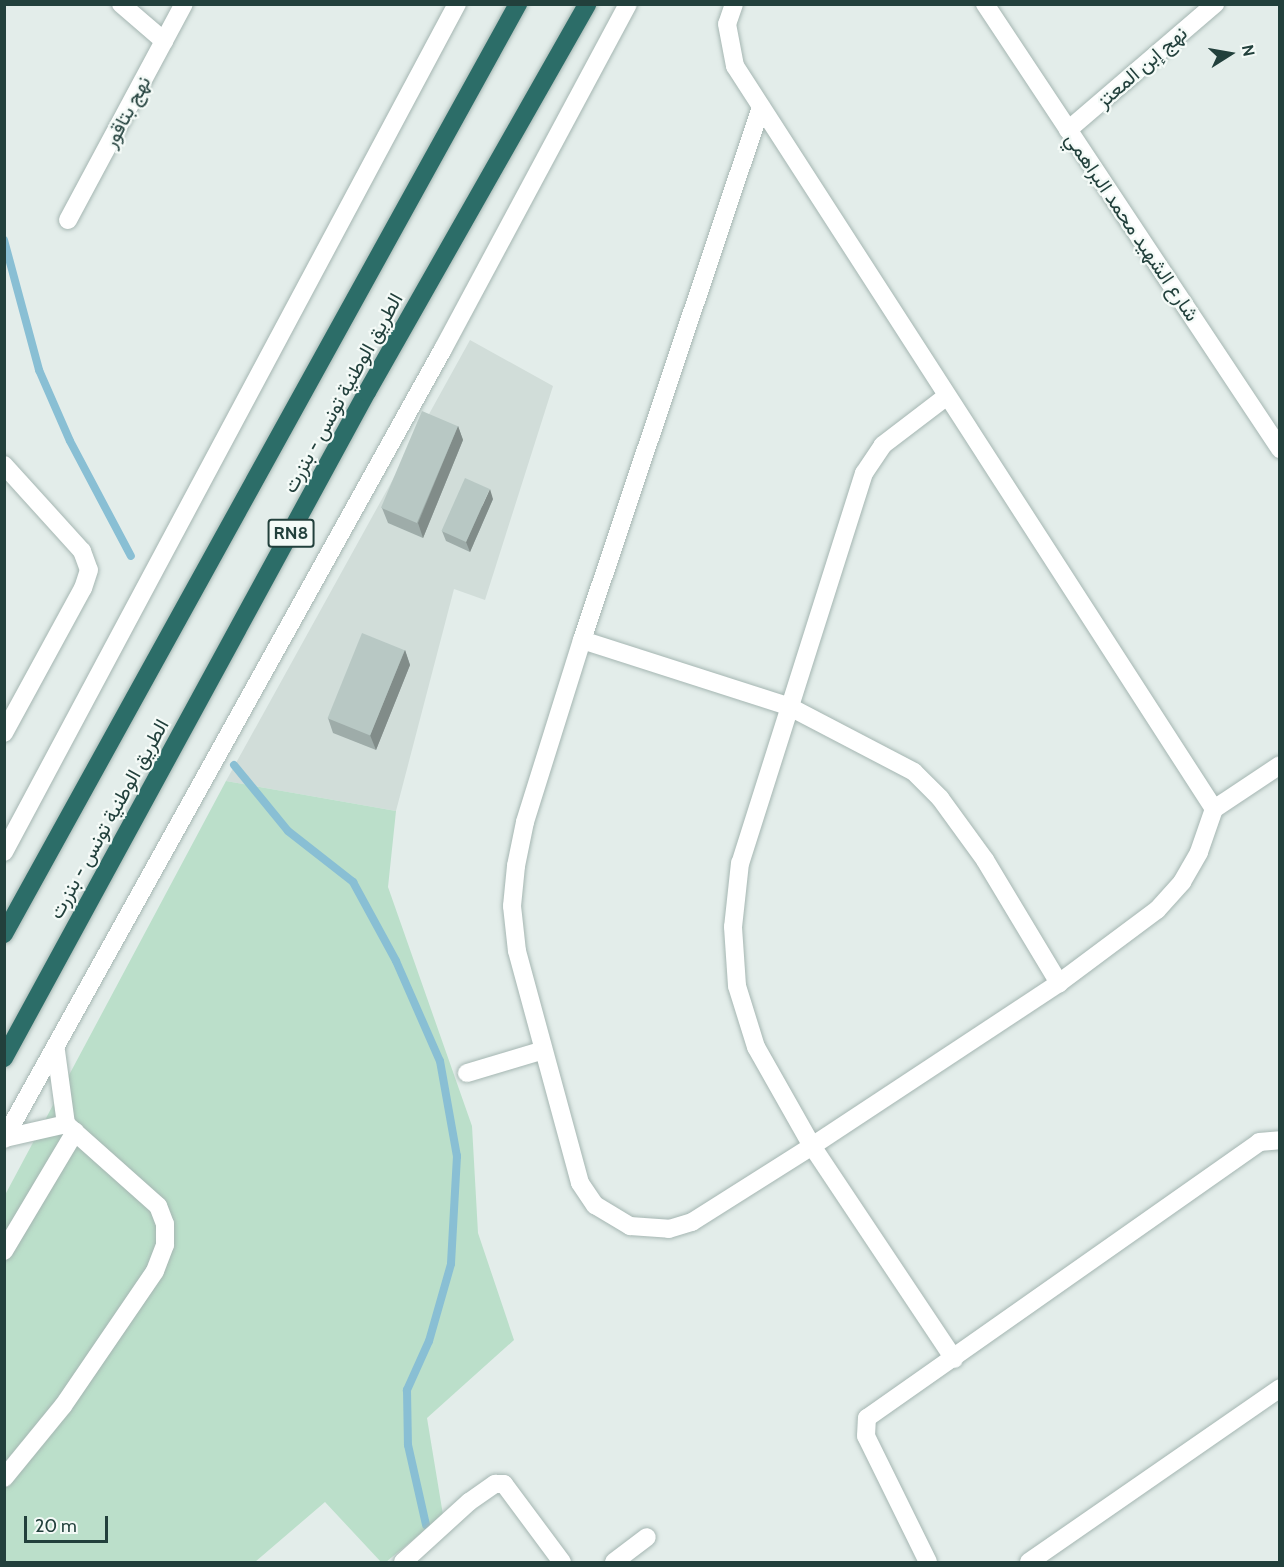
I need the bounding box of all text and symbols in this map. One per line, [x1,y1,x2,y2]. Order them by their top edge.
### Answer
street label: نهج إبن المعتز [1092,21,1192,113]
north arrow [1200,24,1260,84]
text: N [1238,43,1259,58]
street label: نهج بتاقور [98,72,156,152]
street label: شارع الشهيد محمد البراهمي [1060,128,1204,326]
street label: الطريق الوطنية تونس - بنزرت [278,289,408,497]
road number: RN8 [267,518,315,548]
street label: الطريق الوطنية تونس - بنزرت [44,715,174,923]
scale bar [27,1504,111,1542]
text: 20 m [35,1515,77,1537]

